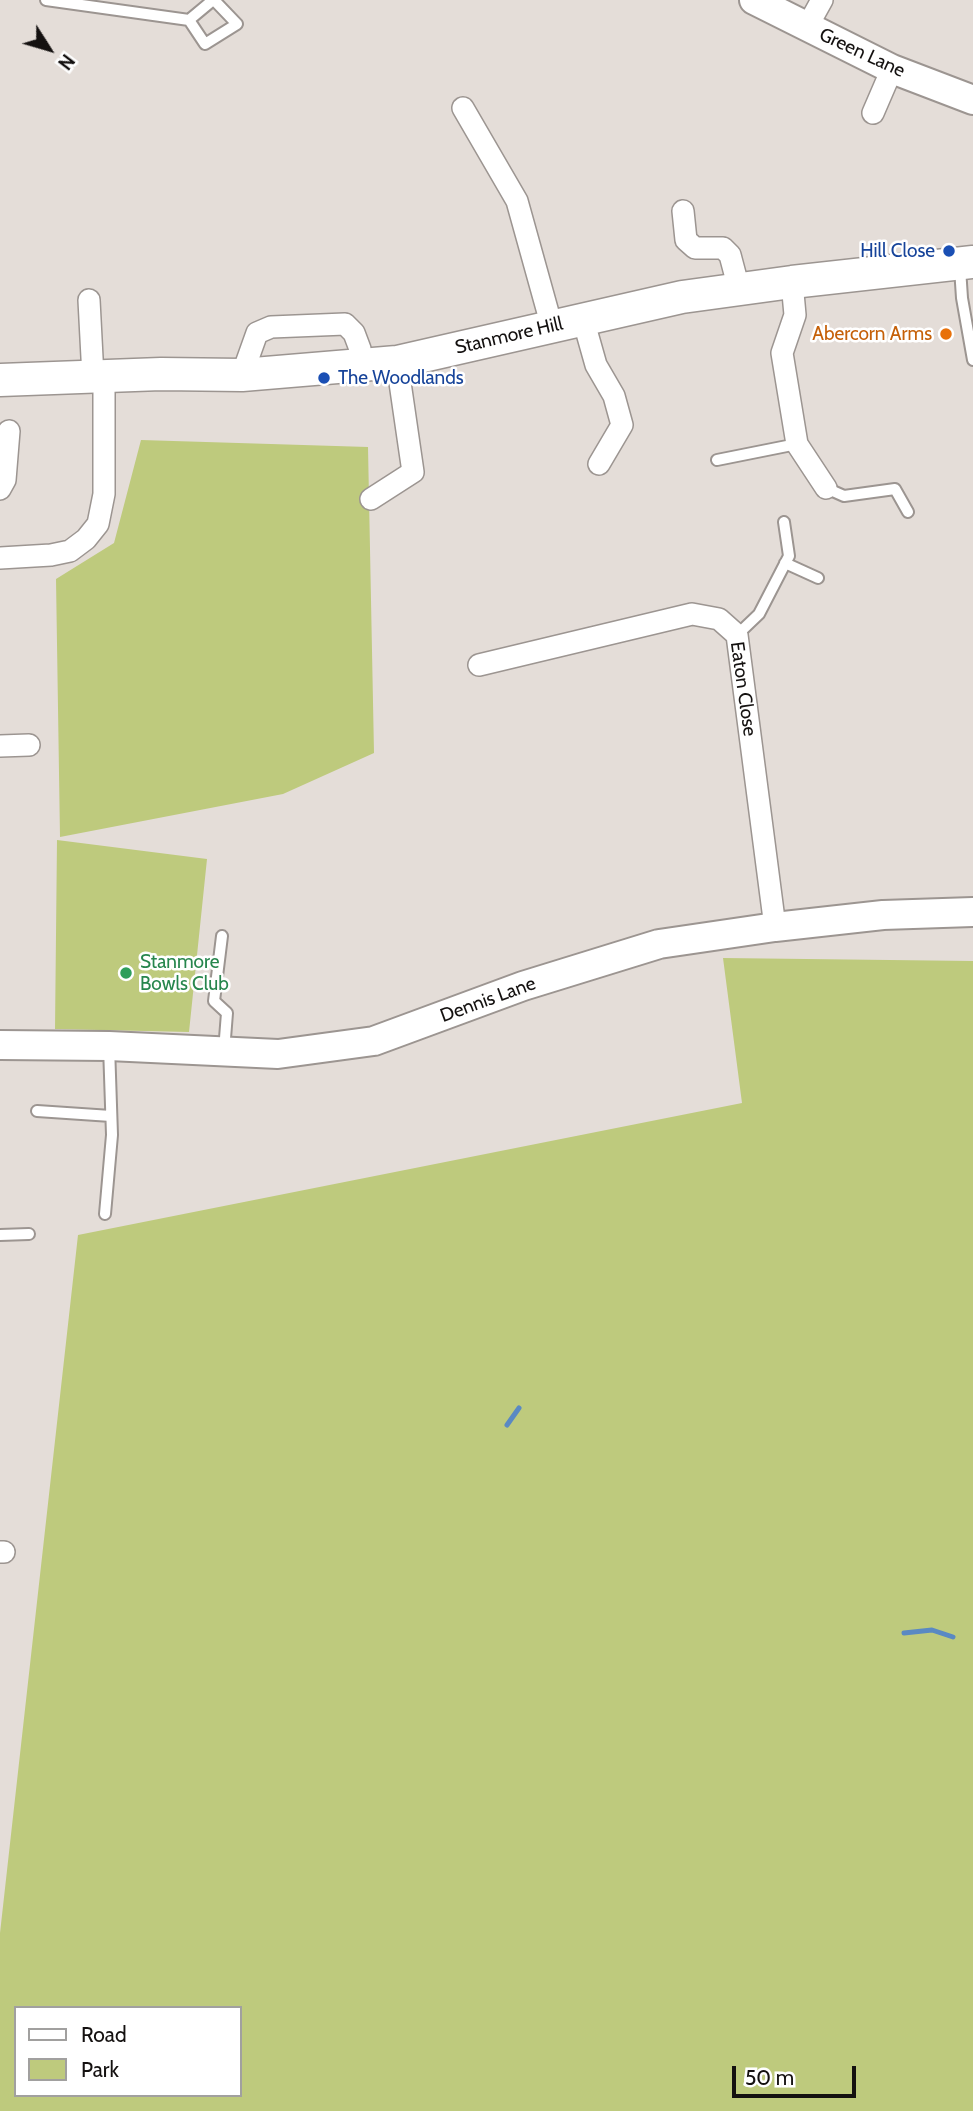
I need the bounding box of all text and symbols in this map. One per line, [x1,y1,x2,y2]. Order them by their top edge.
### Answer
north arrow [14,14,84,84]
street label: Green Lane [816,23,908,83]
text: N [53,50,79,74]
place label: Hill Close [860,240,935,262]
marker: Hill Close [941,243,957,259]
street label: Stanmore Hill [453,313,565,359]
place label: Abercorn Arms [812,323,932,345]
marker: Abercorn Arms [938,326,954,342]
place label: The Woodlands [338,367,464,389]
marker: The Woodlands [316,370,332,386]
street label: Eaton Close [725,640,761,738]
place label: Stanmore Bowls Club [140,951,229,995]
marker: Stanmore Bowls Club [118,965,134,981]
street label: Dennis Lane [437,972,539,1028]
legend [14,2006,242,2097]
text: Road [81,2022,127,2047]
scale bar [735,2052,859,2096]
text: Park [81,2057,119,2082]
text: 50 m [745,2065,794,2090]

